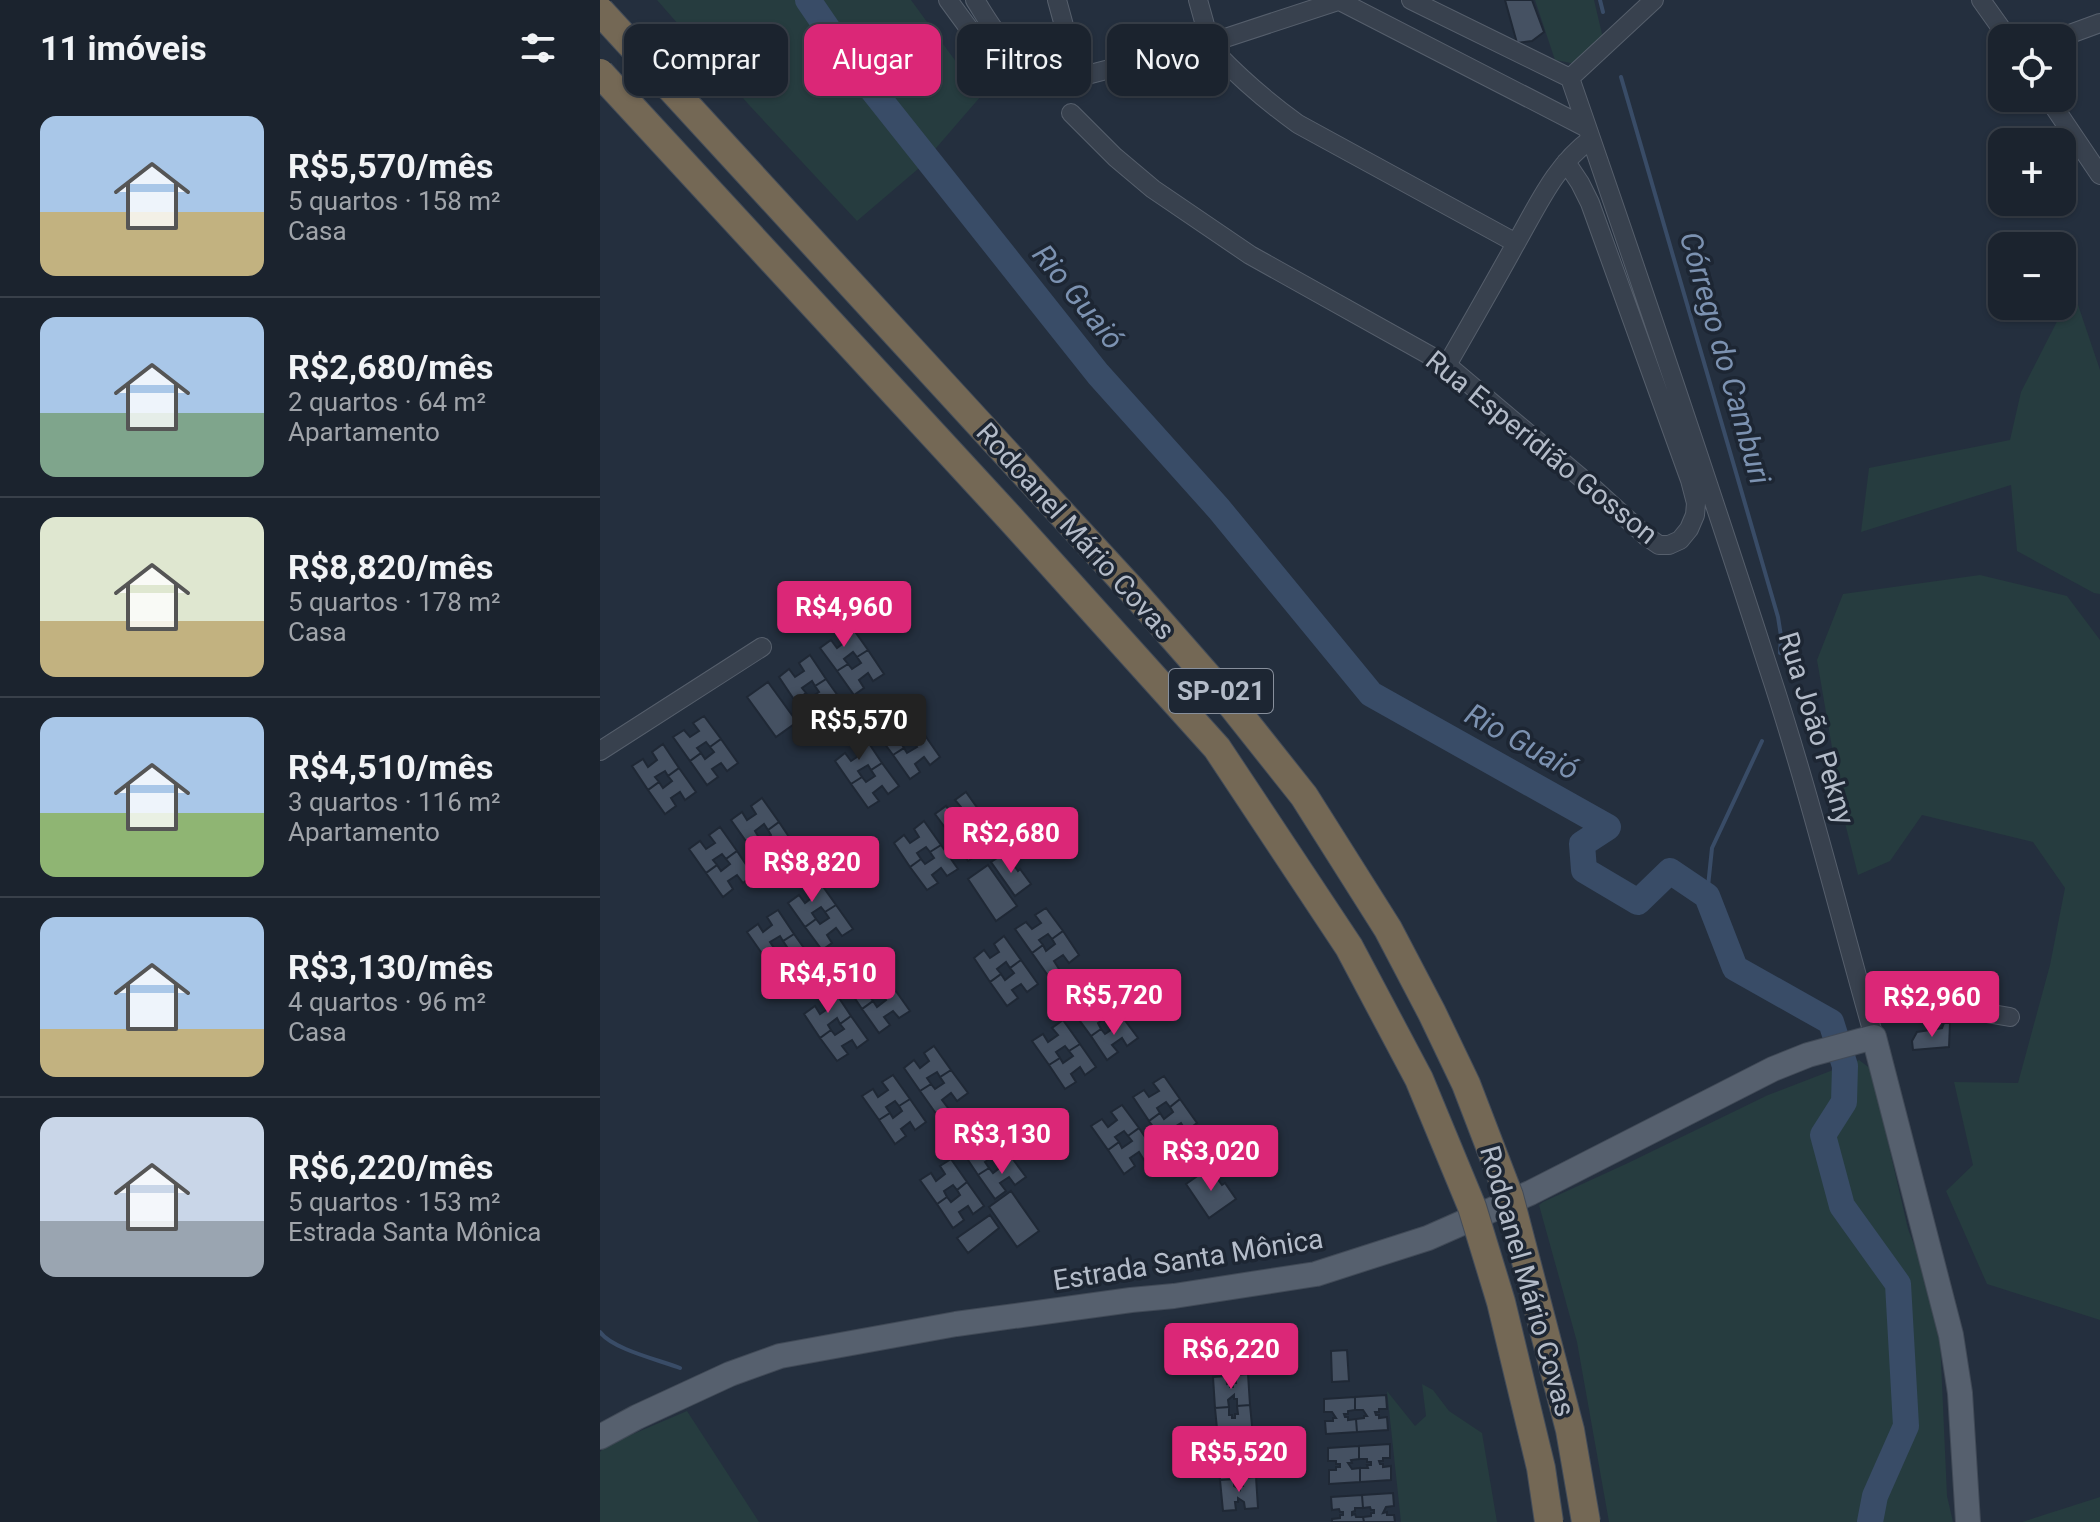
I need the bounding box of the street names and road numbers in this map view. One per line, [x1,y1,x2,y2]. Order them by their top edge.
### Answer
street label: Rua Esperidião Gosson [1419,344,1664,551]
street label: Rodoanel Mário Covas [970,416,1182,646]
street label: Rua João Pekny [1772,628,1861,828]
road number: SP-021 [1169,669,1273,713]
street label: Rodoanel Mário Covas [1473,1142,1582,1420]
street label: Estrada Santa Mônica [1051,1222,1325,1297]

